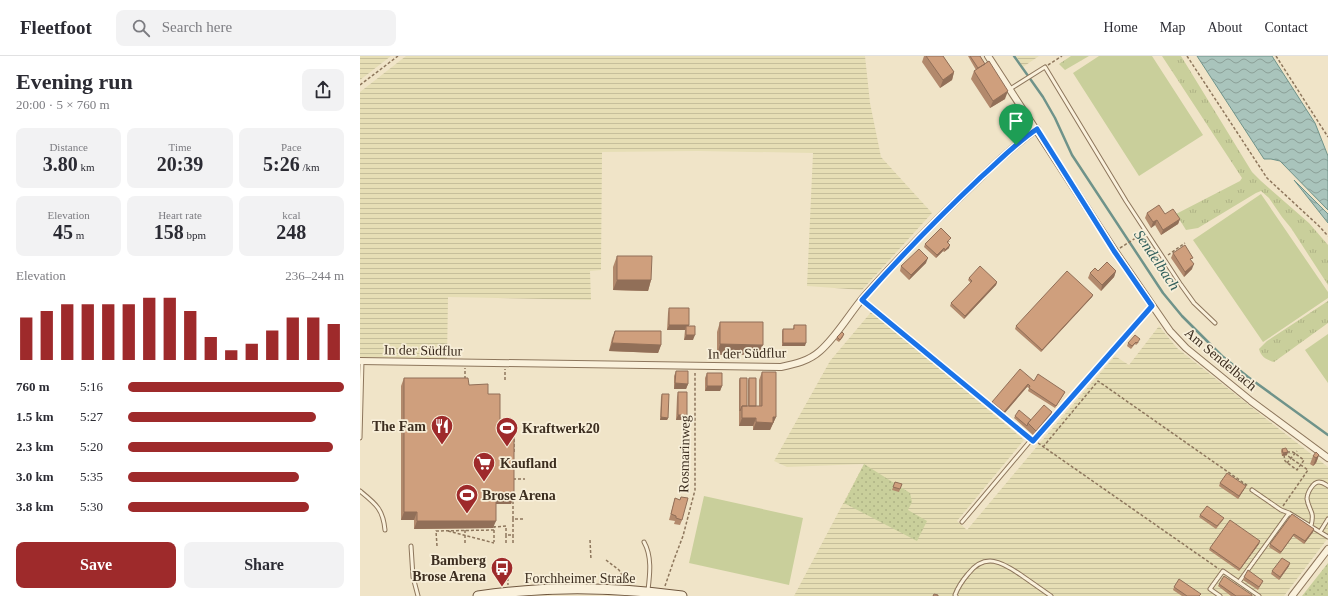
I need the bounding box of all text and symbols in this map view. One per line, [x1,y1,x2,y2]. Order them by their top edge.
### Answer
search box [116,10,396,46]
text: Fleetfoot [20,17,92,38]
icon: search [130,17,152,39]
text: Search here [162,19,232,35]
text: Home [1104,20,1138,35]
text: Map [1160,20,1185,35]
text: About [1207,20,1242,35]
text: Contact [1264,20,1308,35]
text: Evening run [16,69,133,94]
button: share [302,69,344,111]
text: 20:00 · 5 × 760 m [16,97,110,112]
pin [999,104,1033,145]
icon: arrive [1005,110,1027,132]
text: Distance [49,141,88,153]
text: Time [169,141,191,153]
text: Pace [281,141,302,153]
text: 3.80 [43,153,78,175]
text: 20:39 [157,153,203,175]
text: 5:26 [263,153,300,175]
text: km [78,161,95,173]
text: /km [300,161,320,173]
text: Elevation [48,209,90,221]
text: Heart rate [158,209,202,221]
text: kcal [282,209,300,221]
text: 45 [53,221,73,243]
text: 158 [154,221,184,243]
text: 248 [276,221,306,243]
water label: Sendelbach [1131,227,1183,293]
text: m [73,229,84,241]
text: bpm [184,229,206,241]
text: Elevation [16,268,66,283]
text: 236–244 m [285,268,344,283]
street label: Am Sendelbach [1182,325,1260,394]
street label: In der Südflur [384,342,463,359]
street label: In der Südflur [708,345,787,362]
text: 760 m [16,379,50,394]
text: 5:16 [80,379,103,394]
text: 1.5 km [16,409,54,424]
text: 5:27 [80,409,103,424]
restaurant icon: The Fam [429,413,455,446]
sports icon: Kraftwerk20 [494,415,520,448]
street label: Rosmarinweg [676,415,693,493]
place label: The Fam [372,419,426,434]
place label: Kraftwerk20 [522,421,600,436]
text: 2.3 km [16,439,54,454]
text: 5:20 [80,439,103,454]
supermarket icon: Kaufland [471,450,497,483]
place label: Kaufland [500,456,557,471]
text: 3.0 km [16,469,54,484]
text: 5:35 [80,469,103,484]
sports icon: Brose Arena [454,482,480,515]
place label: Brose Arena [482,488,556,503]
text: 3.8 km [16,499,54,514]
text: 5:30 [80,499,103,514]
button: Save [16,542,176,588]
button: Share [184,542,344,588]
place label: Bamberg Brose Arena [412,553,486,584]
bus stop icon: Bamberg Brose Arena [489,555,515,588]
street label: Forchheimer Straße [525,571,635,586]

